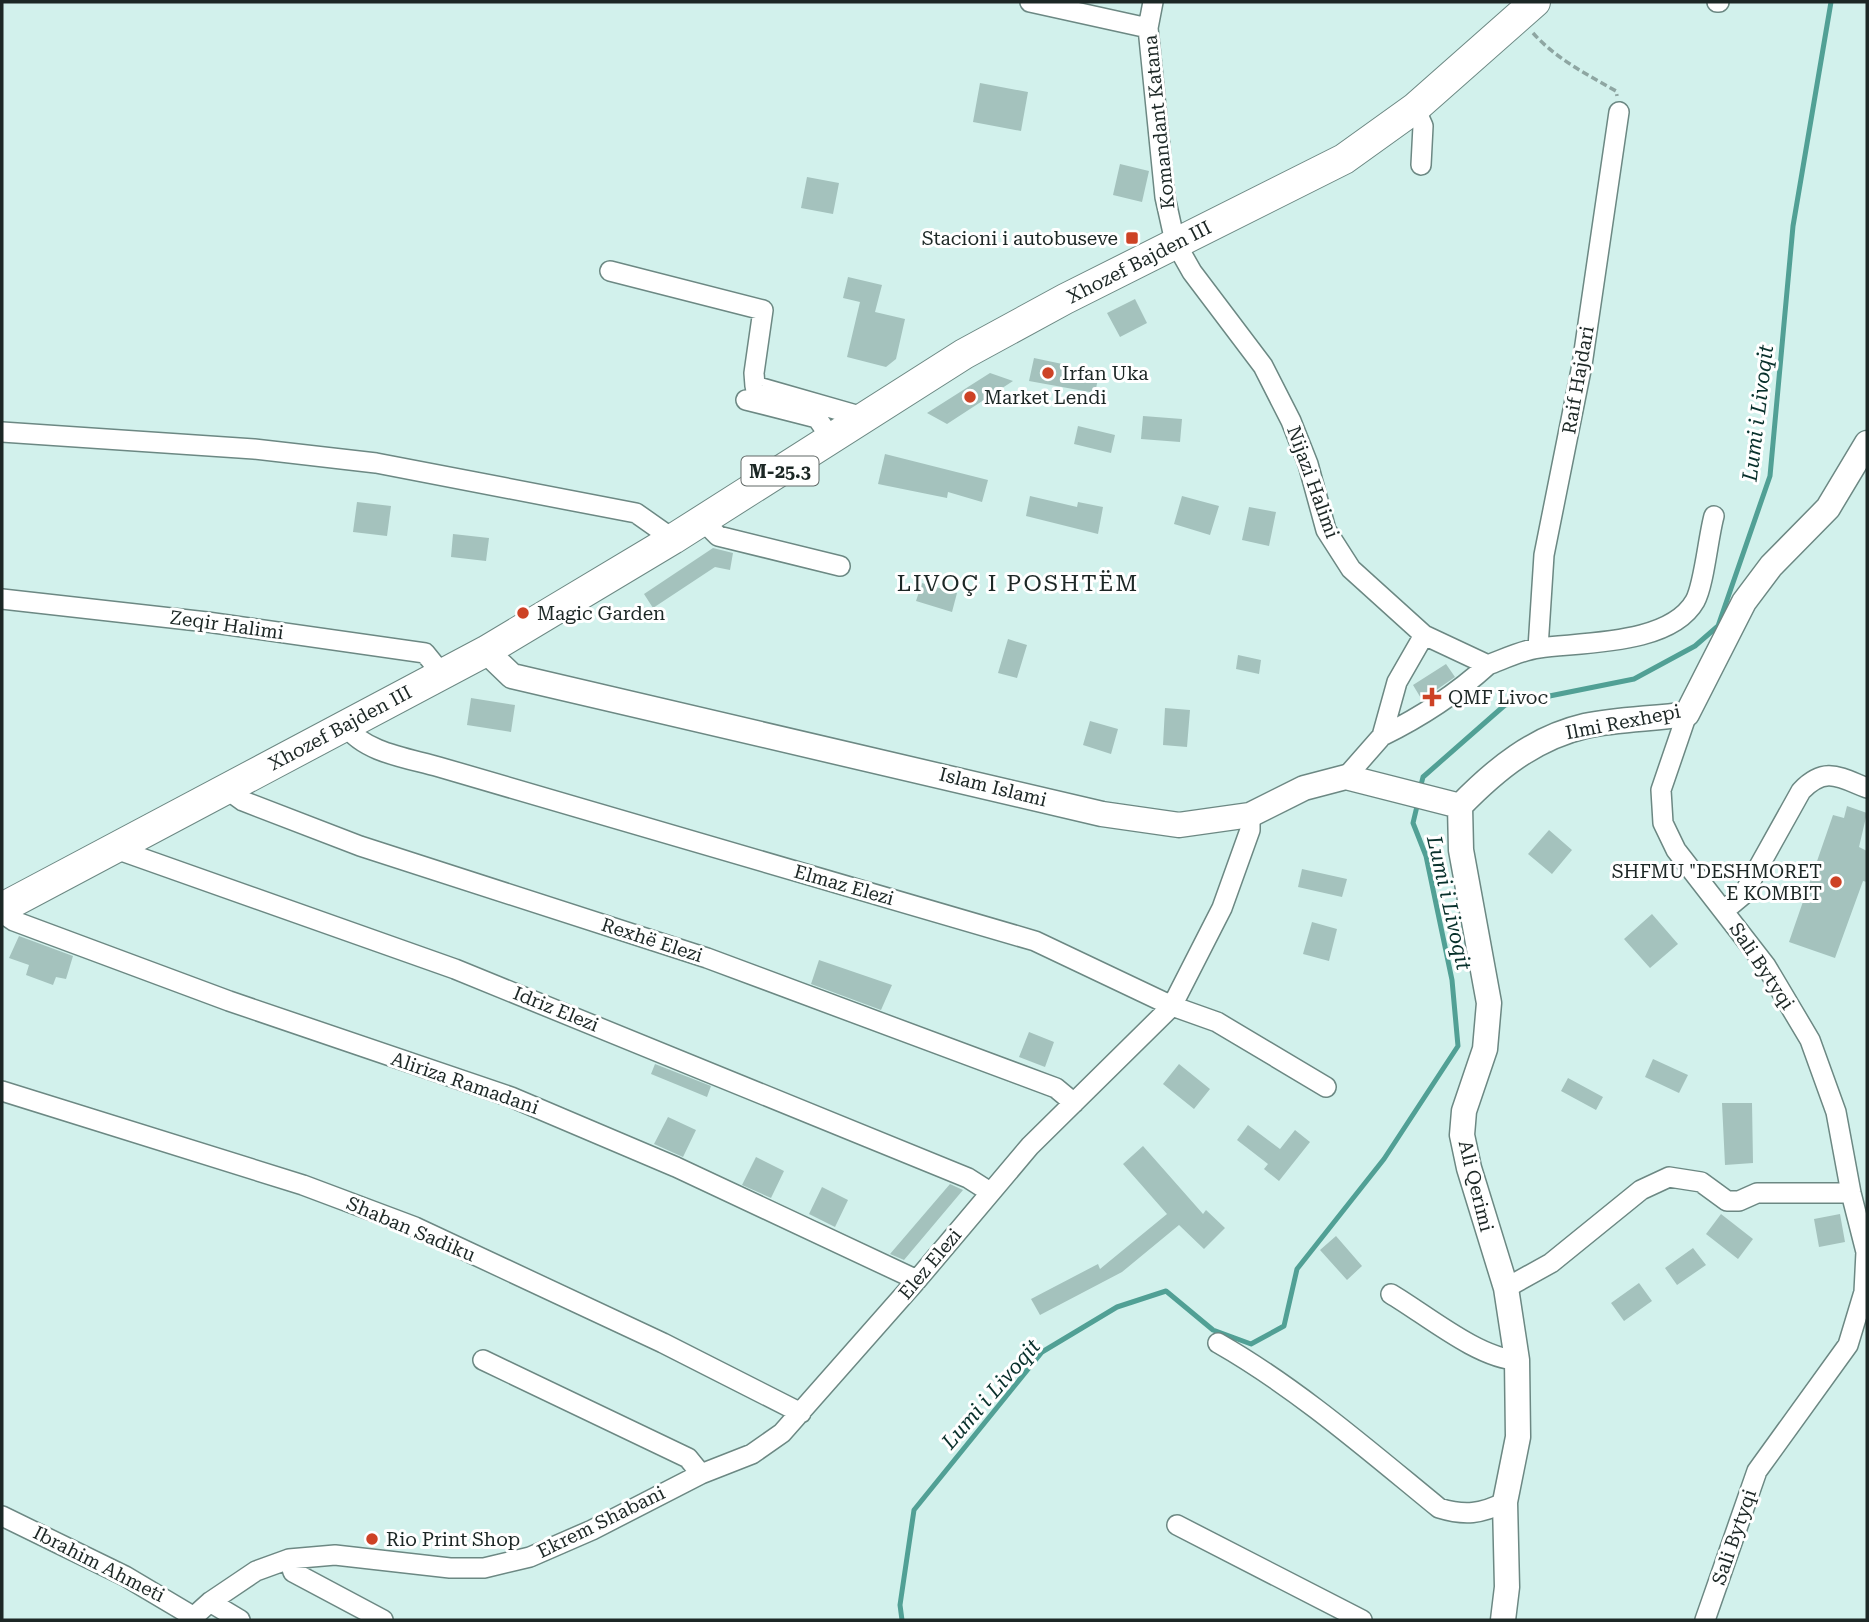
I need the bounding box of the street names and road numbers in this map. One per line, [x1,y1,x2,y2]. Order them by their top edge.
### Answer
street label: Komandant Katana [1138,33,1180,210]
street label: Xhozef Bajden III [1063,216,1215,308]
street label: Raif Hajdari [1557,324,1599,436]
street label: Nijazi Halimi [1282,423,1344,541]
road number: M-25.3 [742,457,818,486]
street label: Zeqir Halimi [169,606,285,644]
street label: Xhozef Bajden III [264,681,416,775]
street label: Ilmi Rexhepi [1564,700,1682,744]
street label: Islam Islami [937,763,1049,811]
street label: Elmaz Elezi [791,860,897,910]
street label: Rexhë Elezi [599,913,705,967]
street label: Sali Bytyqi [1725,918,1799,1014]
street label: Idriz Elezi [510,981,602,1037]
street label: Aliriza Ramadani [388,1047,542,1119]
street label: Ali Qerimi [1454,1138,1498,1234]
street label: Shaban Sadiku [343,1191,479,1267]
street label: Elez Elezi [894,1224,966,1304]
street label: Ekrem Shabani [533,1481,669,1563]
street label: Sali Bytyqi [1707,1486,1761,1588]
street label: Ibrahim Ahmeti [29,1521,169,1607]

